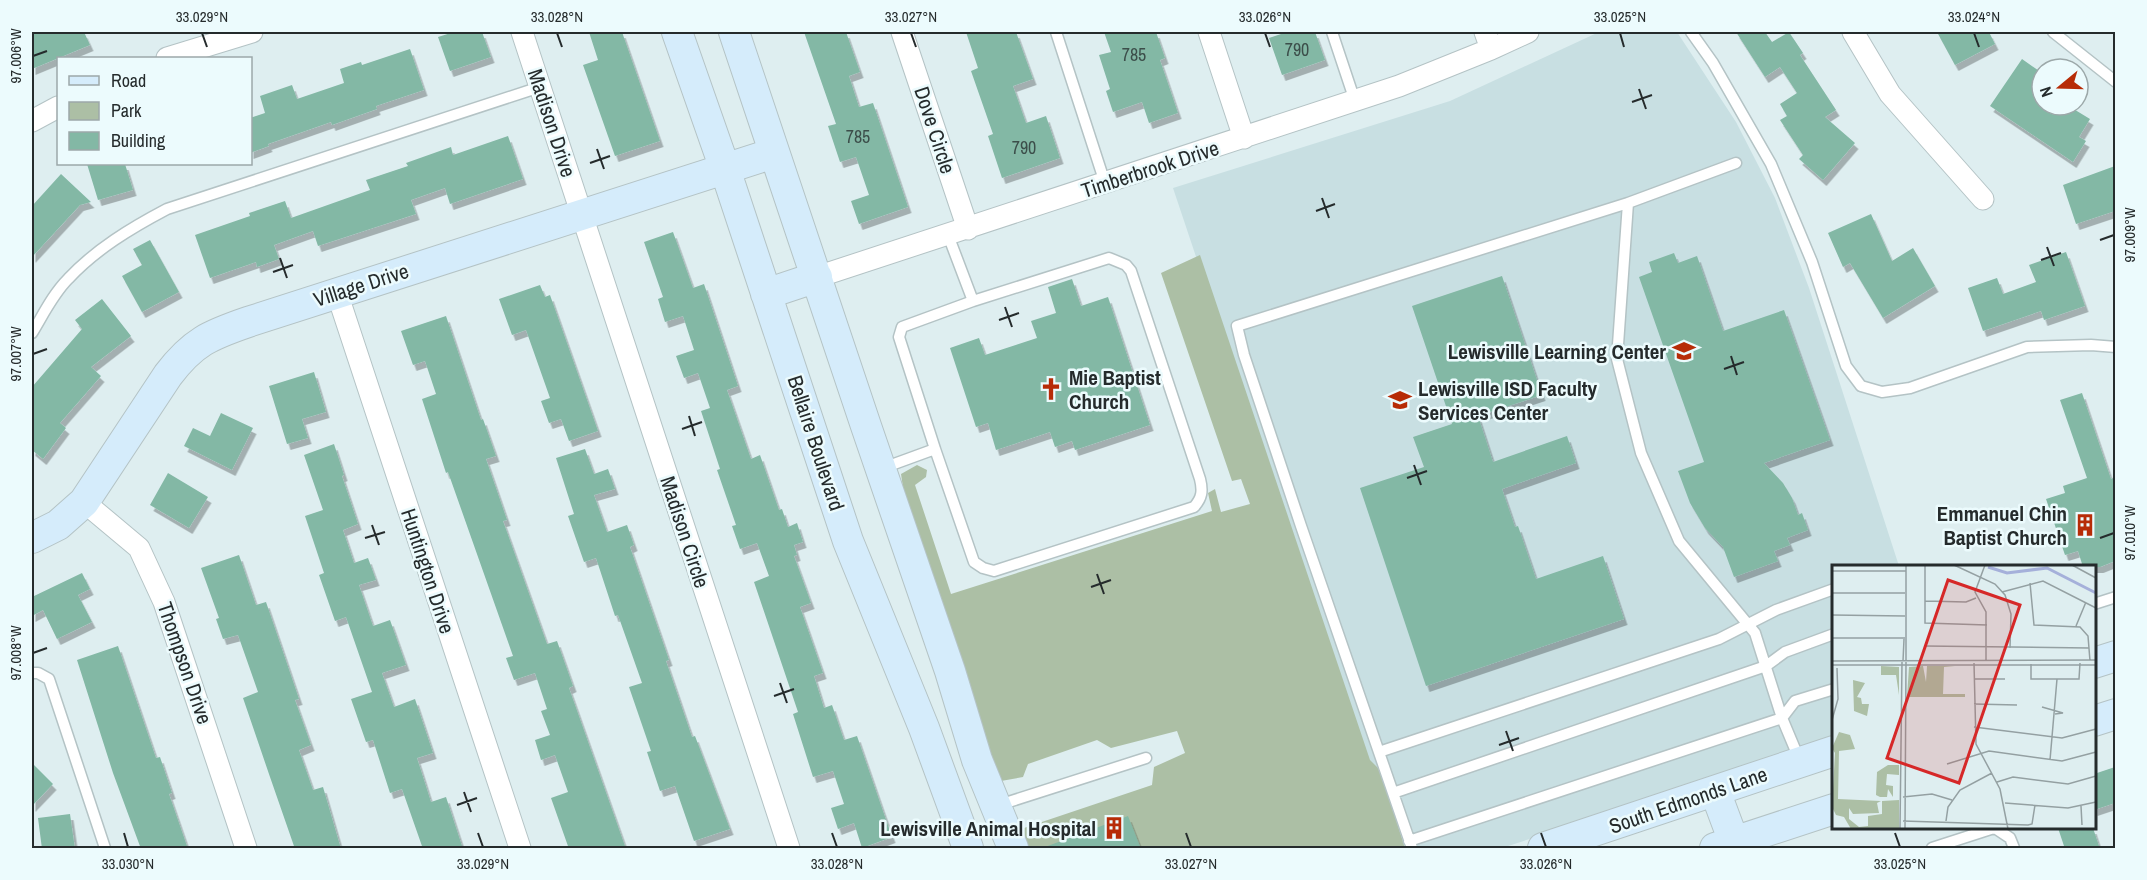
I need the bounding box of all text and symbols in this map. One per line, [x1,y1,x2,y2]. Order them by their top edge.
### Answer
text: 33.029°N [176,6,228,27]
text: 33.028°N [531,6,583,27]
text: 33.027°N [885,6,937,27]
text: 33.026°N [1239,6,1291,27]
text: 33.025°N [1594,6,1646,27]
text: 33.024°N [1948,6,2000,27]
text: 97.006°W [5,28,26,84]
house number: 790 [1285,37,1309,62]
house number: 785 [1122,42,1146,67]
legend [57,57,252,165]
north arrow [2030,57,2090,117]
street label: Madison Drive [521,65,583,181]
text: Road [111,68,146,93]
street label: Dove Circle [907,83,963,177]
text: N [2034,84,2058,100]
text: Park [111,98,142,123]
house number: 785 [846,124,870,149]
text: Building [111,128,166,153]
street label: Timberbrook Drive [1077,133,1223,205]
house number: 790 [1012,135,1036,160]
text: 97.009°W [2119,207,2140,263]
street label: Village Drive [310,256,412,314]
text: 97.007°W [5,326,26,382]
place label: Lewisville Learning Center [1448,337,1666,366]
school or university icon: Lewisville Learning Center [1671,338,1697,364]
place label: Mie Baptist Church [1069,363,1161,416]
street label: Bellaire Boulevard [780,372,852,514]
place label: Lewisville ISD Faculty Services Center [1418,374,1598,427]
church icon: Mie Baptist Church [1038,376,1064,402]
school or university icon: Lewisville ISD Faculty Services Center [1387,387,1413,413]
street label: Madison Circle [653,472,717,592]
place label: Emmanuel Chin Baptist Church [1937,499,2067,552]
street label: Huntington Drive [394,505,462,637]
text: 97.010°W [2119,505,2140,561]
building icon: Emmanuel Chin Baptist Church [2072,512,2098,538]
inset map [1832,565,2096,829]
street label: Thompson Drive [151,598,219,728]
text: 97.008°W [5,625,26,681]
street label: South Edmonds Lane [1605,759,1771,841]
place label: Lewisville Animal Hospital [880,814,1096,843]
building icon: Lewisville Animal Hospital [1101,815,1127,841]
text: 33.030°N [102,853,154,874]
text: 33.029°N [457,853,509,874]
text: 33.028°N [811,853,863,874]
text: 33.027°N [1165,853,1217,874]
text: 33.026°N [1520,853,1572,874]
text: 33.025°N [1874,853,1926,874]

